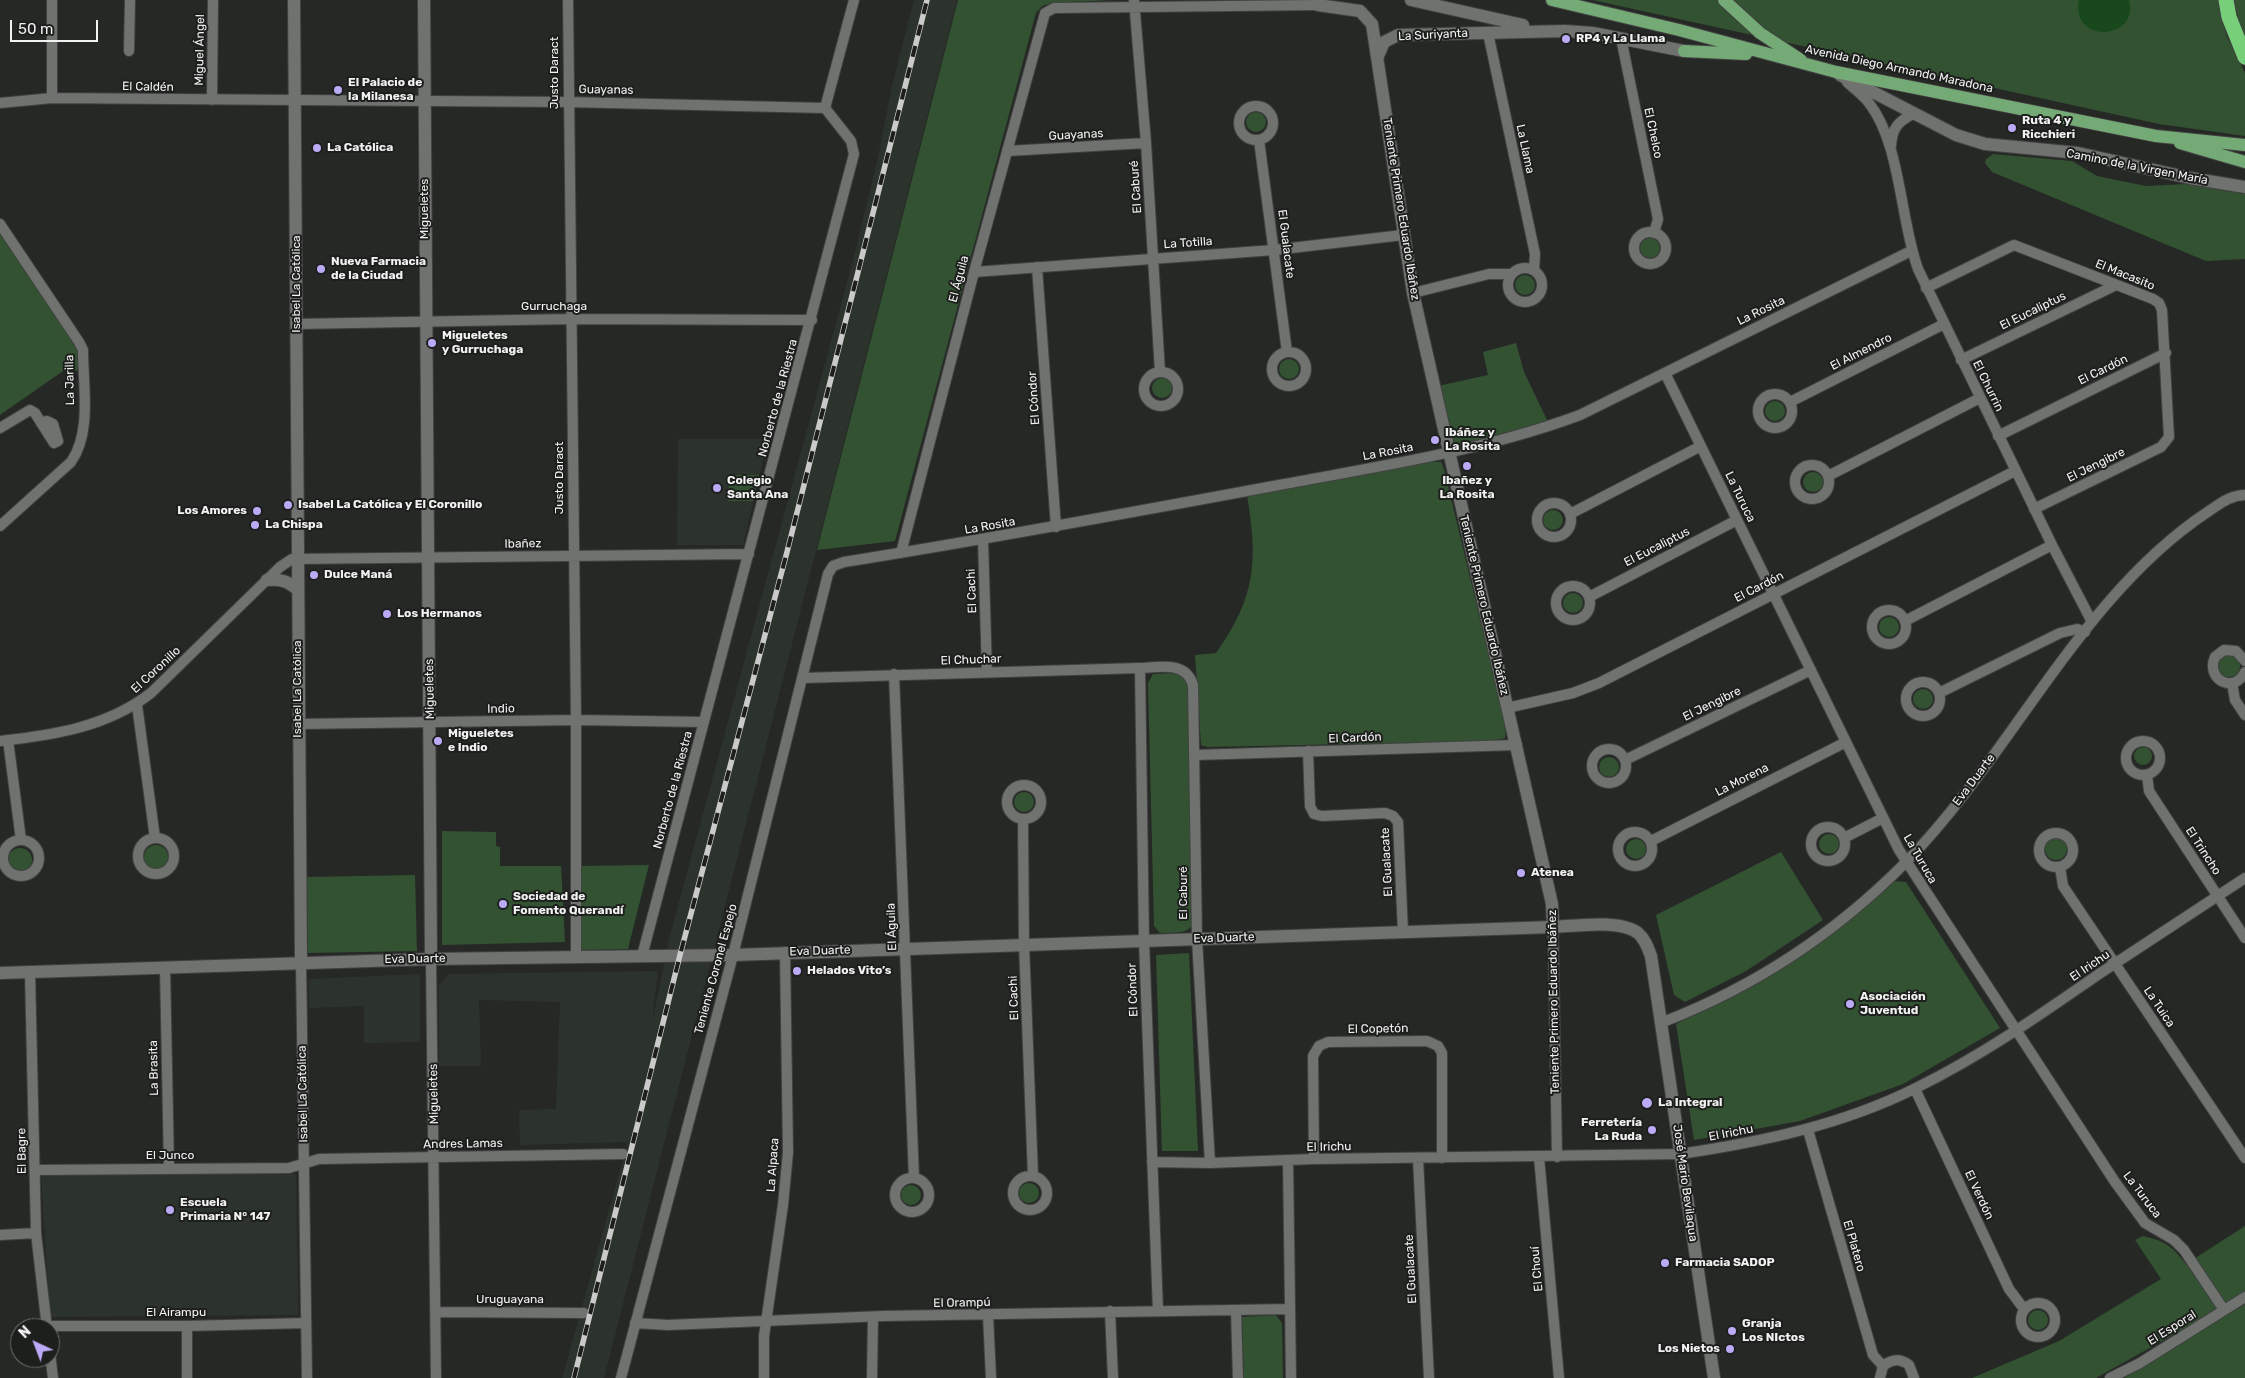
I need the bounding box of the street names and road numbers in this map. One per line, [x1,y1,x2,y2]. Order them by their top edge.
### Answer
street label: Miguel Ángel [192,14,208,86]
street label: La Suriyanta [1398,26,1468,44]
street label: Justo Daract [548,37,562,109]
street label: Avenida Diego Armando Maradona [1804,42,1994,96]
street label: El Caldén [122,79,174,95]
street label: Guayanas [578,82,634,98]
street label: El Chelco [1641,106,1665,160]
street label: Teniente Primero Eduardo Ibáñez [1379,117,1423,301]
street label: La Llama [1513,123,1537,175]
street label: Guayanas [1048,126,1104,144]
street label: Camino de la Virgen María [2065,146,2209,188]
street label: El Caburé [1127,160,1145,214]
street label: Migueletes [418,179,432,239]
street label: El Gualacate [1275,209,1297,279]
street label: La Totilla [1163,234,1213,252]
street label: Isabel La Católica [290,235,304,333]
street label: El Águila [946,254,972,304]
street label: El Macasito [2093,256,2157,294]
street label: El Eucaliptus [1998,289,2068,333]
street label: La Rosita [1735,293,1787,329]
street label: Gurruchaga [521,300,587,314]
street label: El Almendro [1828,330,1894,374]
street label: Norberto de la Riestra [755,338,801,458]
street label: El Cardón [2076,352,2130,388]
street label: La Jarilla [62,355,78,405]
street label: El Churrin [1969,358,2007,414]
street label: El Cóndor [1025,371,1043,425]
street label: La Rosita [1361,440,1415,464]
street label: Justo Daract [553,442,567,514]
street label: El Jengibre [2064,445,2128,485]
street label: La Turuca [1722,469,1758,525]
street label: Teniente Primero Eduardo Ibáñez [1456,513,1512,697]
street label: La Rosita [963,514,1017,538]
street label: El Eucaliptus [1622,524,1692,570]
street label: Ibañez [504,536,542,552]
street label: El Cachi [964,568,980,614]
street label: El Cardón [1732,568,1786,606]
street label: Isabel La Católica [291,640,305,738]
street label: El Coronillo [128,644,184,696]
street label: El Chuchar [940,652,1002,668]
street label: Migueletes [422,659,438,719]
street label: El Jengibre [1680,684,1744,724]
street label: Indio [487,702,515,716]
street label: Norberto de la Riestra [650,730,696,850]
street label: El Cardón [1328,730,1382,746]
street label: Eva Duarte [1950,751,1998,809]
street label: La Morena [1713,760,1771,800]
street label: El Trincho [2182,824,2224,878]
street label: El Gualacate [1378,827,1396,897]
street label: La Turuca [1900,832,1940,886]
street label: El Caburé [1177,866,1191,920]
street label: Teniente Coronel Espejo [692,902,740,1036]
street label: El Águila [884,903,900,951]
street label: Teniente Primero Eduardo Ibáñez [1545,910,1563,1094]
street label: Eva Duarte [1193,930,1255,946]
street label: Eva Duarte [789,943,851,959]
street label: El Irichu [2067,947,2113,985]
street label: Eva Duarte [384,951,446,967]
street label: El Cóndor [1125,963,1141,1017]
street label: El Cachi [1006,975,1022,1021]
street label: La Tuica [2140,984,2178,1030]
street label: El Copetón [1348,1021,1408,1037]
street label: La Brasita [146,1040,162,1096]
street label: Isabel La Católica [295,1045,311,1143]
street label: Migueletes [426,1064,442,1124]
street label: El Irichu [1708,1122,1754,1144]
street label: José Mario Bevilaqua [1670,1123,1700,1243]
street label: El Bagre [14,1128,30,1174]
street label: Andres Lamas [423,1136,503,1152]
street label: La Alpaca [764,1137,782,1193]
street label: El Irichu [1306,1139,1352,1155]
street label: El Junco [146,1149,194,1163]
street label: El Verdón [1961,1168,1997,1222]
street label: La Turuca [2120,1169,2164,1221]
street label: El Platero [1840,1219,1868,1273]
street label: El Gualacate [1402,1234,1420,1304]
street label: El Chouí [1528,1246,1546,1292]
street label: Uruguayana [476,1293,544,1307]
street label: El Orampú [933,1295,991,1311]
street label: El Airampu [146,1306,206,1320]
street label: El Esporal [2145,1307,2199,1349]

